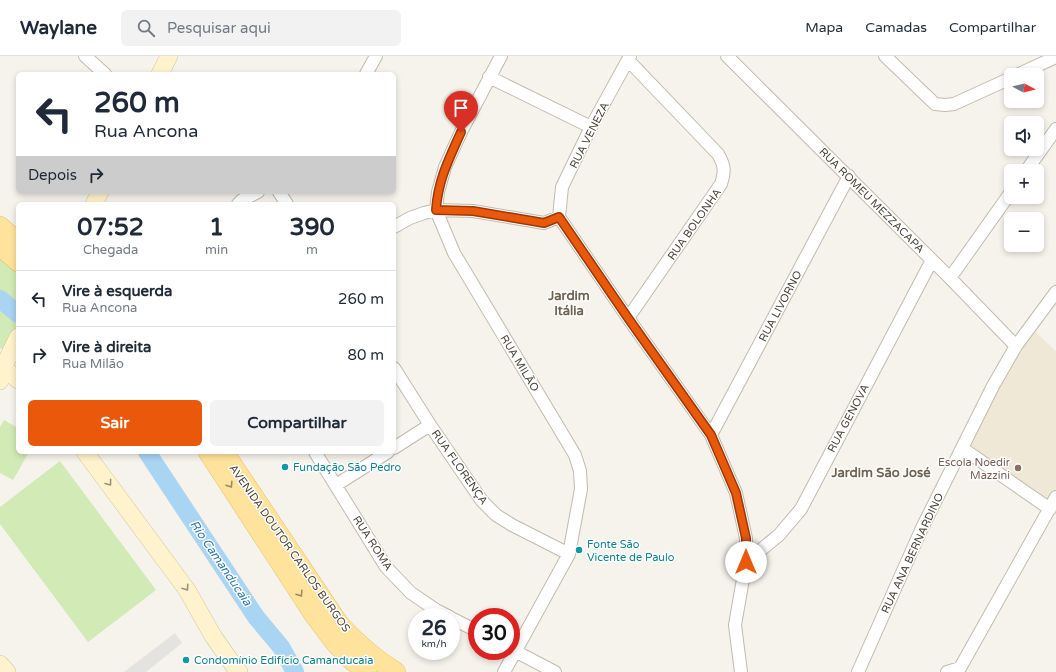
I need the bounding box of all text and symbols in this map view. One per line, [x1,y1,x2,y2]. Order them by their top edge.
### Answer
search box [121,10,401,46]
text: Waylane [20,17,97,39]
icon: search [135,17,157,39]
text: Pesquisar aqui [167,19,271,37]
text: Mapa [805,19,843,36]
text: Camadas [865,19,927,36]
text: Compartilhar [949,19,1036,36]
north arrow [1004,68,1044,108]
map controls [1004,68,1044,252]
text: 260 m [94,86,180,120]
icon: left [28,88,80,140]
pin [444,91,478,132]
icon: arrive [450,97,472,119]
street label: RUA VENEZA [567,100,612,171]
button: sound [1004,116,1044,156]
text: Rua Ancona [94,120,198,142]
street label: RUA ROMEU MEZZACAPA [816,145,927,256]
icon: right [85,164,107,186]
button: + [1004,164,1044,204]
text: Depois [28,166,77,184]
street label: RUA BOLONHA [665,186,724,262]
button: − [1004,212,1044,252]
text: 07:52 [77,213,144,242]
text: 1 [209,213,224,242]
text: 390 [289,213,335,242]
text: Chegada [83,242,138,258]
text: min [205,242,228,258]
text: m [306,242,318,258]
street label: RUA LIVORNO [756,268,805,344]
text: Vire à esquerda [62,282,172,300]
icon: left [28,288,50,310]
district label: Jardim Itália [547,288,590,319]
text: 260 m [338,290,384,308]
text: Rua Ancona [62,300,137,316]
street label: RUA MILÃO [498,333,542,394]
text: Vire à direita [62,338,151,356]
icon: right [28,344,50,366]
text: 80 m [347,346,384,364]
text: Rua Milão [62,356,124,372]
street label: RUA GENOVA [825,382,872,455]
button: Sair [28,400,202,446]
button: Compartilhar [210,400,384,446]
street label: RUA FLORENÇA [429,427,490,507]
place label: Escola Noedir Mazzini [938,456,1011,482]
place label: Fundação São Pedro [293,461,401,474]
street label: AVENIDA DOUTOR CARLOS BURGOS [226,462,353,635]
marker: Fundação São Pedro [280,462,290,472]
marker: Escola Noedir Mazzini [1013,463,1023,473]
district label: Jardim São José [830,465,931,481]
one-way arrow [104,479,112,486]
one-way arrow [225,481,232,488]
street label: RUA ANA BERNARDINO [879,491,946,616]
street label: RUA ROMA [350,513,395,573]
water label: Rio Camanducaia [187,518,255,609]
place label: Fonte São Vicente de Paulo [587,538,675,564]
position arrow [725,541,767,583]
marker: Fonte São Vicente de Paulo [574,545,584,555]
one-way arrow [181,584,189,591]
one-way arrow [296,590,303,597]
speed limit sign: 30 [468,608,520,660]
text: 26 [421,617,447,641]
text: km/h [421,638,447,650]
place label: Condomínio Edifício Camanducaia [194,654,373,667]
marker: Condomínio Edifício Camanducaia [181,655,191,665]

